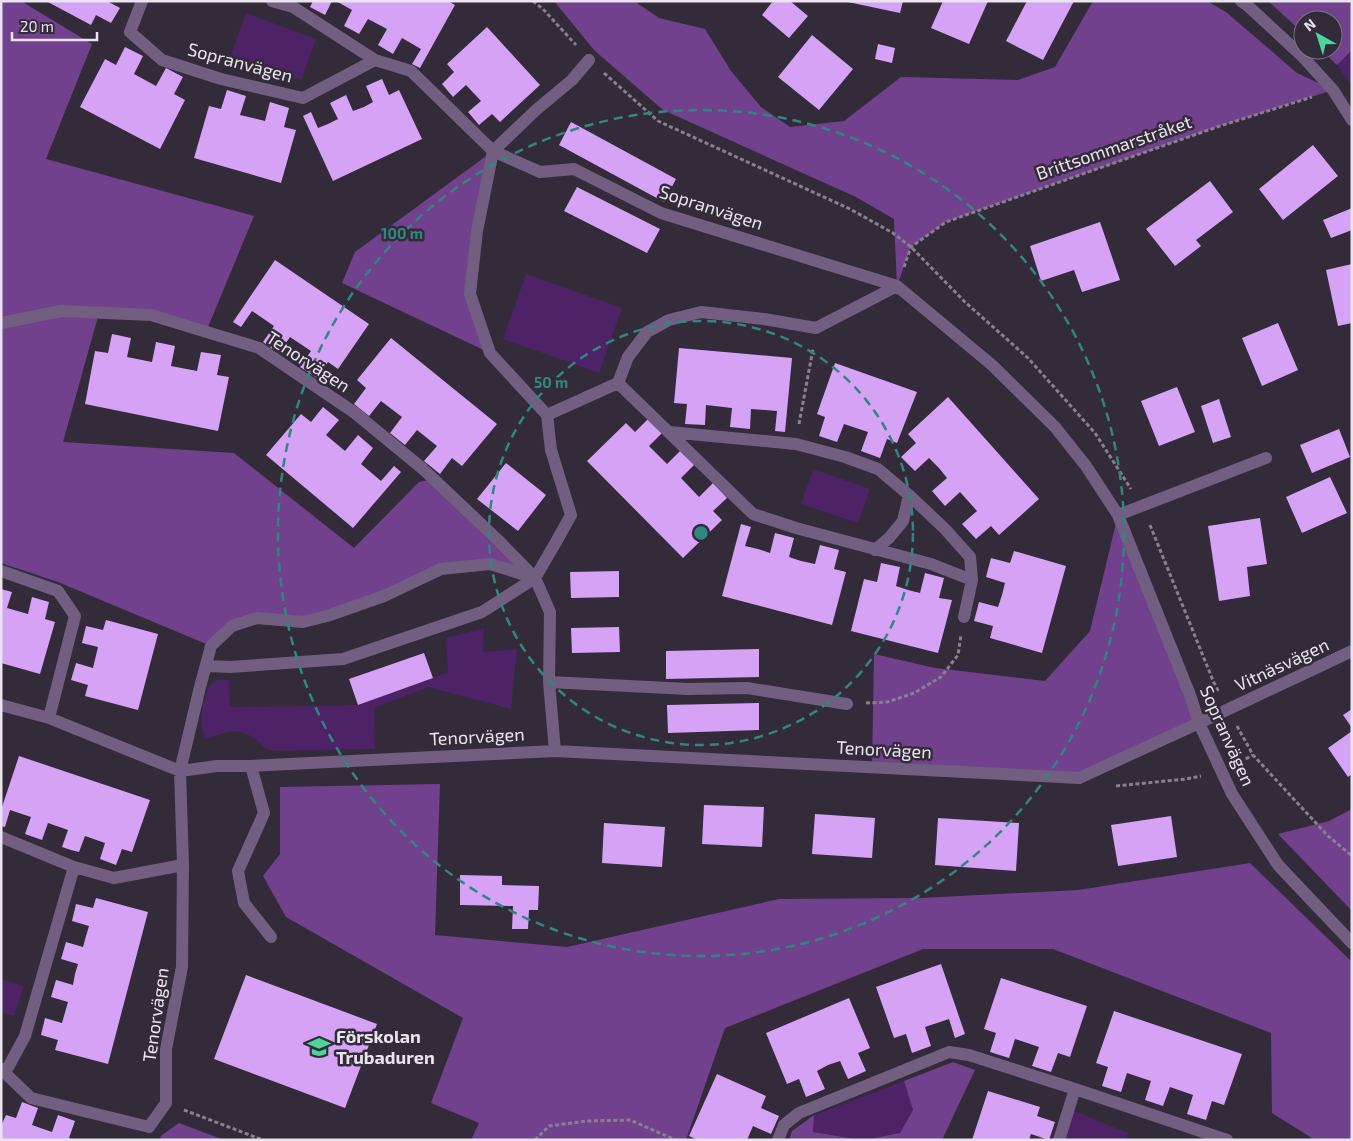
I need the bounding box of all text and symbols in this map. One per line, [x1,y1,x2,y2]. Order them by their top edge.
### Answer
scale bar [12,10,98,42]
north arrow [1293,10,1343,60]
text: N [1300,15,1319,34]
text: 20 m [20,17,54,35]
street label: Sopranvägen [185,37,295,87]
street label: Brittsommarstråket [1033,110,1194,184]
street label: Sopranvägen [657,180,766,234]
text: 100 m [381,224,423,242]
street label: Tenorvägen [263,326,355,396]
text: 50 m [534,373,568,391]
centre of rings [692,524,710,542]
street label: Vitnäsvägen [1231,633,1332,695]
street label: Sopranvägen [1196,682,1260,789]
street label: Tenorvägen [429,723,525,749]
street label: Tenorvägen [836,736,932,762]
street label: Tenorvägen [137,966,173,1064]
place label: Förskolan Trubaduren [336,1025,435,1068]
school or university icon: Förskolan Trubaduren [306,1034,332,1060]

